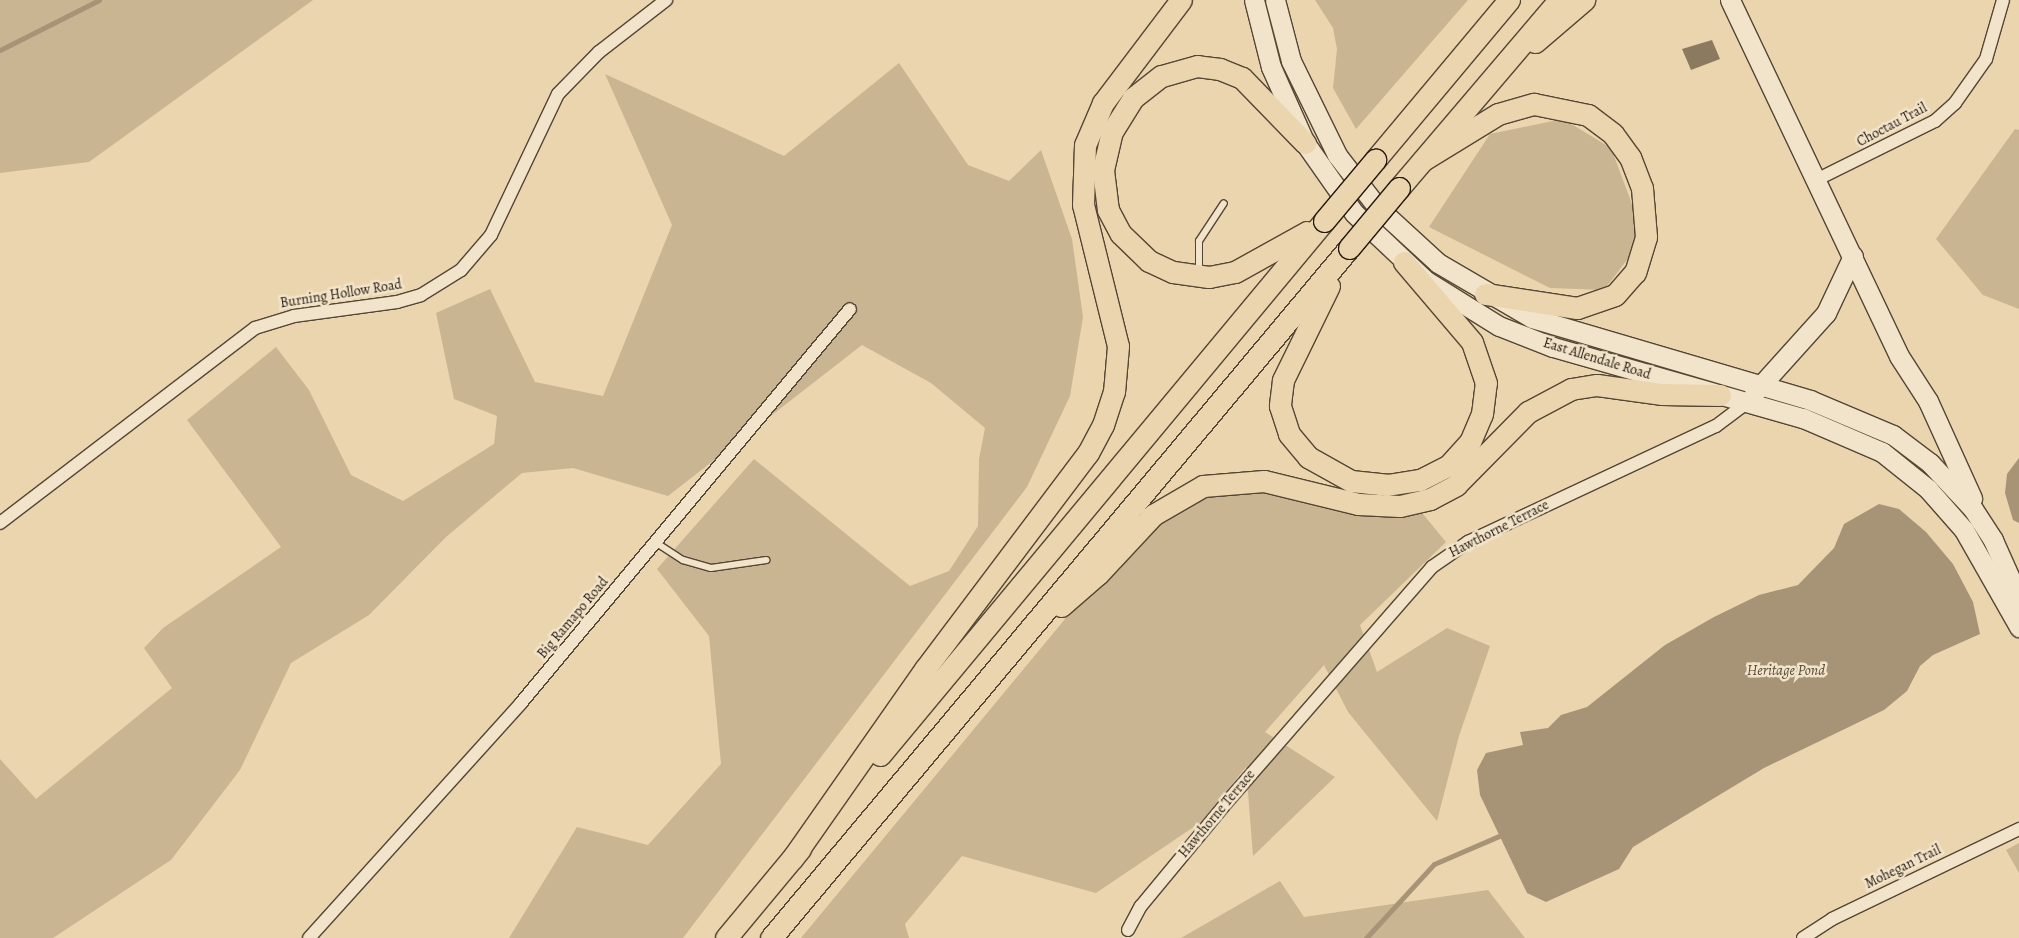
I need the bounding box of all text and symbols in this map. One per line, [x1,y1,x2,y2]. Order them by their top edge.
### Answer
street label: Choctau Trail [1854,100,1930,150]
street label: Burning Hollow Road [279,276,403,312]
street label: East Allendale Road [1541,335,1653,383]
street label: Hawthorne Terrace [1446,497,1552,561]
street label: Big Ramapo Road [534,574,612,662]
water label: Heritage Pond [1747,662,1825,680]
street label: Hawthorne Terrace [1175,767,1259,861]
street label: Mohegan Trail [1862,841,1944,893]

